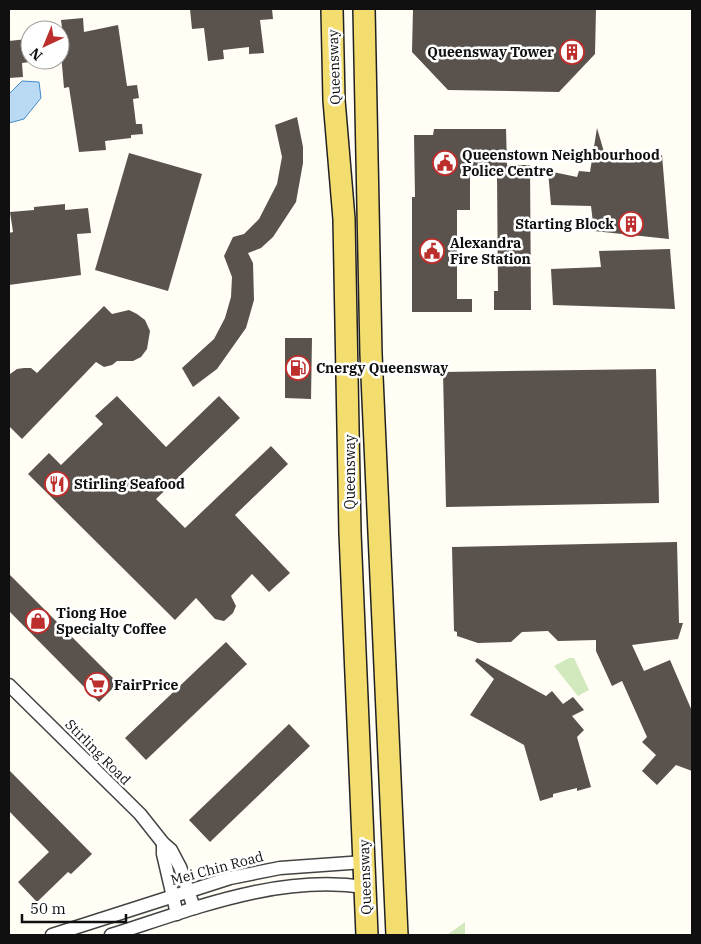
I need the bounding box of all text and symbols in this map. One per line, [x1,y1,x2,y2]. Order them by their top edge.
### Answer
north arrow [20,20,70,70]
street label: Queensway [324,29,344,105]
building icon: Queensway Tower [559,39,585,65]
place label: Queensway Tower [427,43,554,61]
text: N [26,44,46,65]
place label: Queenstown Neighbourhood Police Centre [462,146,660,180]
public building icon: Queenstown Neighbourhood Police Centre [432,150,458,176]
building icon: Starting Block [618,211,644,237]
place label: Starting Block [515,215,614,233]
place label: Alexandra Fire Station [450,234,531,268]
public building icon: Alexandra Fire Station [419,238,445,264]
fuel station icon: Cnergy Queensway [285,355,311,381]
place label: Cnergy Queensway [316,359,448,377]
street label: Queensway [341,434,359,510]
restaurant icon: Stirling Seafood [44,471,70,497]
place label: Stirling Seafood [74,475,185,493]
place label: Tiong Hoe Specialty Coffee [56,604,167,638]
shop icon: Tiong Hoe Specialty Coffee [25,608,51,634]
supermarket icon: FairPrice [84,672,110,698]
place label: FairPrice [114,676,178,694]
street label: Stirling Road [61,715,135,789]
street label: Queensway [355,839,375,915]
street label: Mei Chin Road [169,847,266,889]
scale bar [22,892,126,924]
text: 50 m [30,899,66,918]

